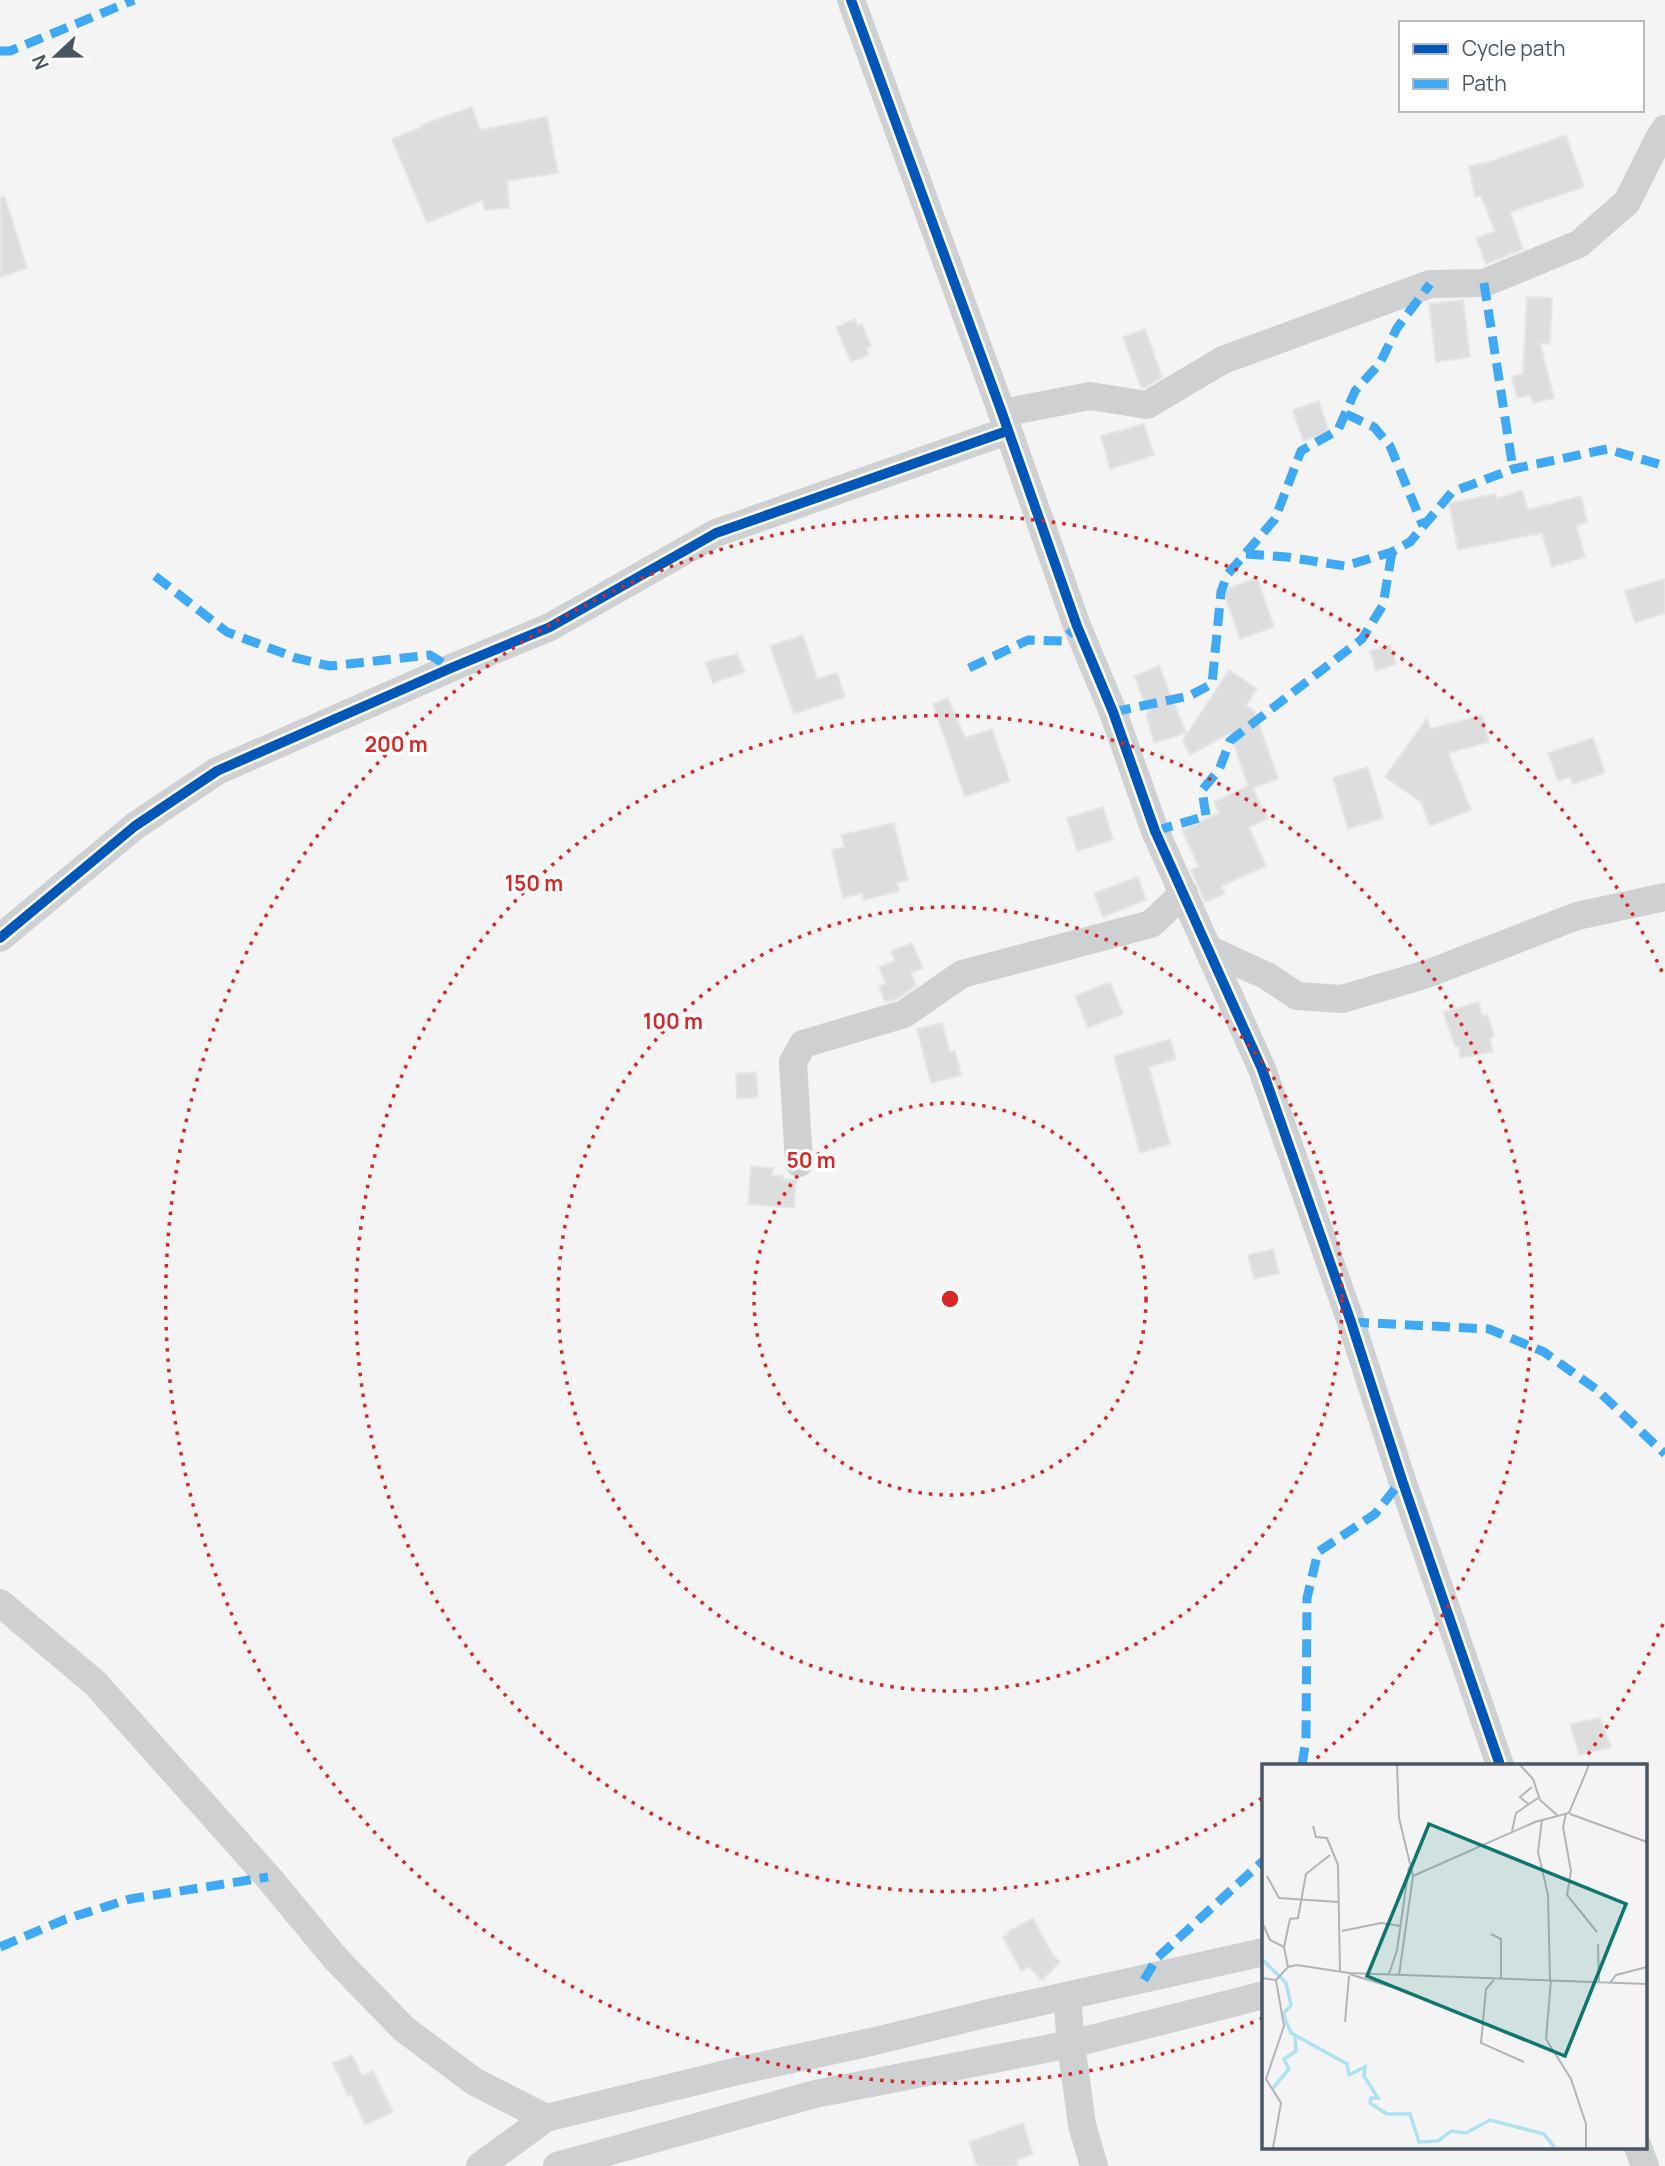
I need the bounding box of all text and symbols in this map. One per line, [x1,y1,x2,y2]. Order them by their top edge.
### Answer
north arrow [21,21,91,91]
legend [1399,21,1644,112]
text: Cycle path [1462,34,1565,62]
text: N [26,51,55,74]
text: Path [1462,69,1507,97]
text: 200 m [364,730,428,758]
text: 150 m [505,869,563,897]
text: 100 m [643,1007,703,1035]
text: 50 m [786,1146,836,1174]
centre of rings [938,1287,962,1311]
inset map [1262,1764,1648,2148]

